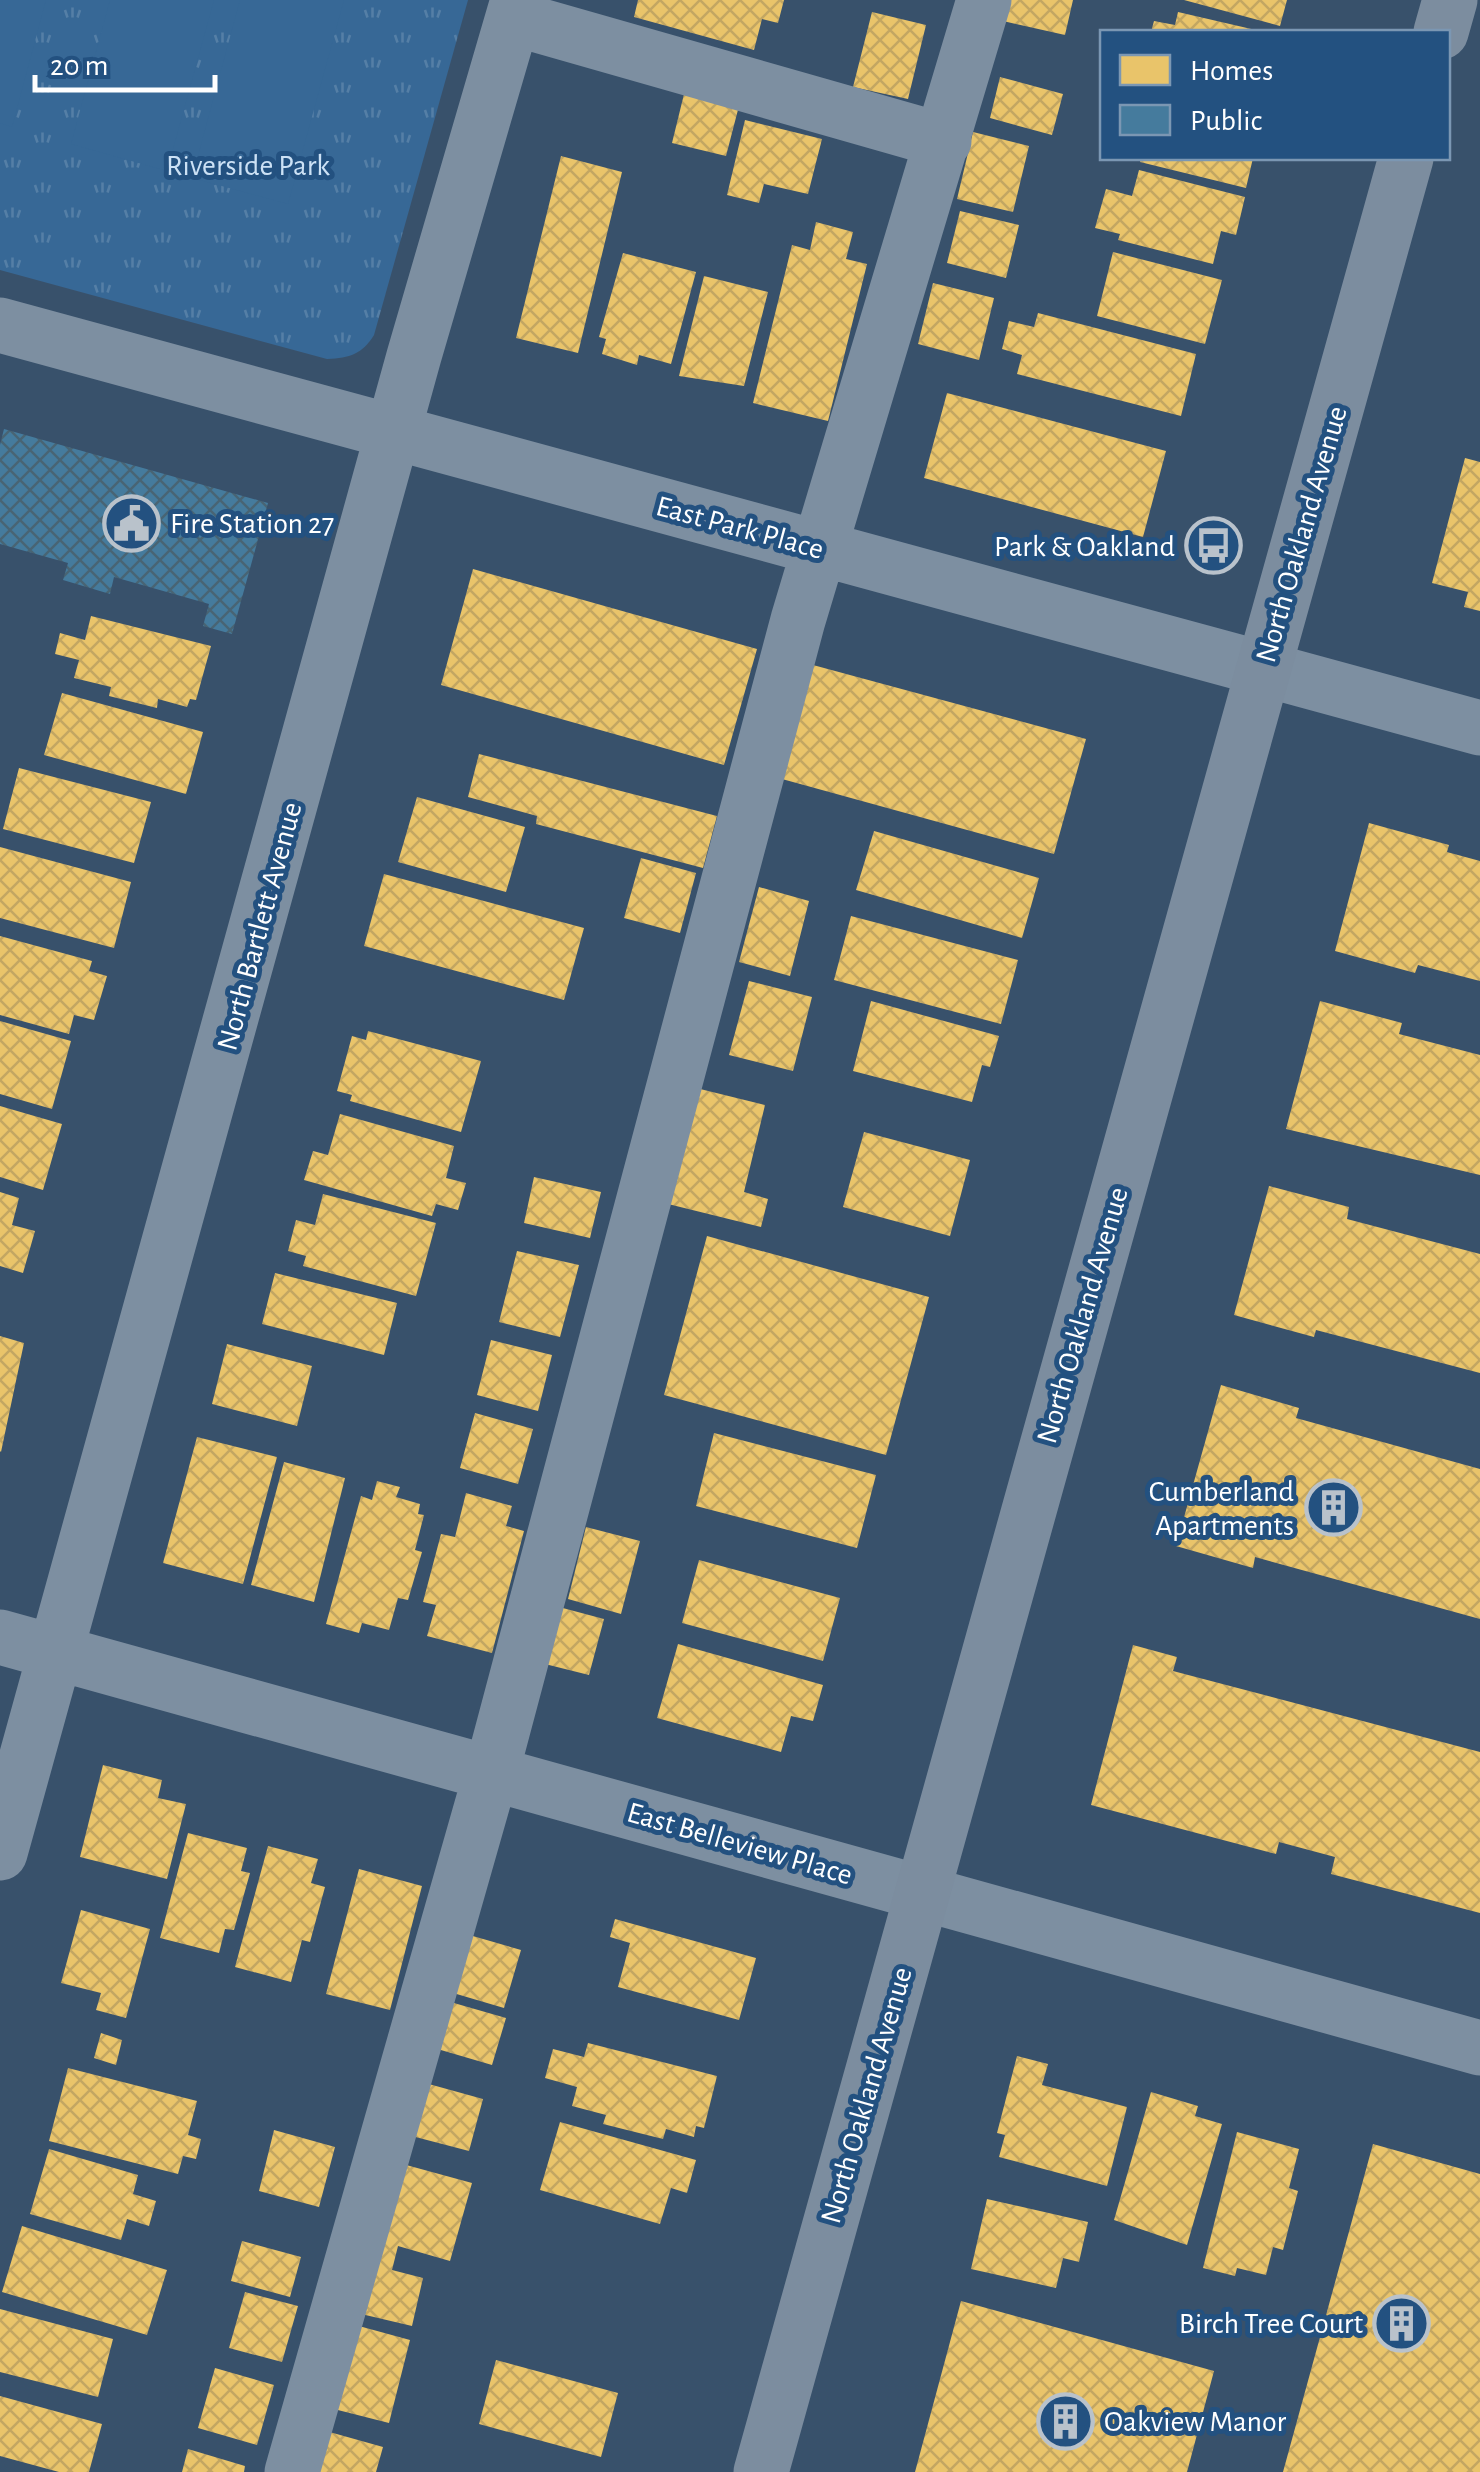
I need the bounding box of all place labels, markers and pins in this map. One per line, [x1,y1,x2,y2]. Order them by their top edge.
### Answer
public building icon: Fire Station 27 [101,493,161,553]
place label: Fire Station 27 [170,509,334,539]
bus stop icon: Park & Oakland [1184,516,1244,576]
place label: Park & Oakland [994,532,1175,562]
place label: Cumberland Apartments [1149,1477,1294,1541]
building icon: Cumberland Apartments [1303,1478,1363,1538]
building icon: Birch Tree Court [1372,2293,1432,2353]
place label: Birch Tree Court [1179,2309,1363,2339]
building icon: Oakview Manor [1035,2391,1095,2451]
place label: Oakview Manor [1104,2407,1286,2437]

